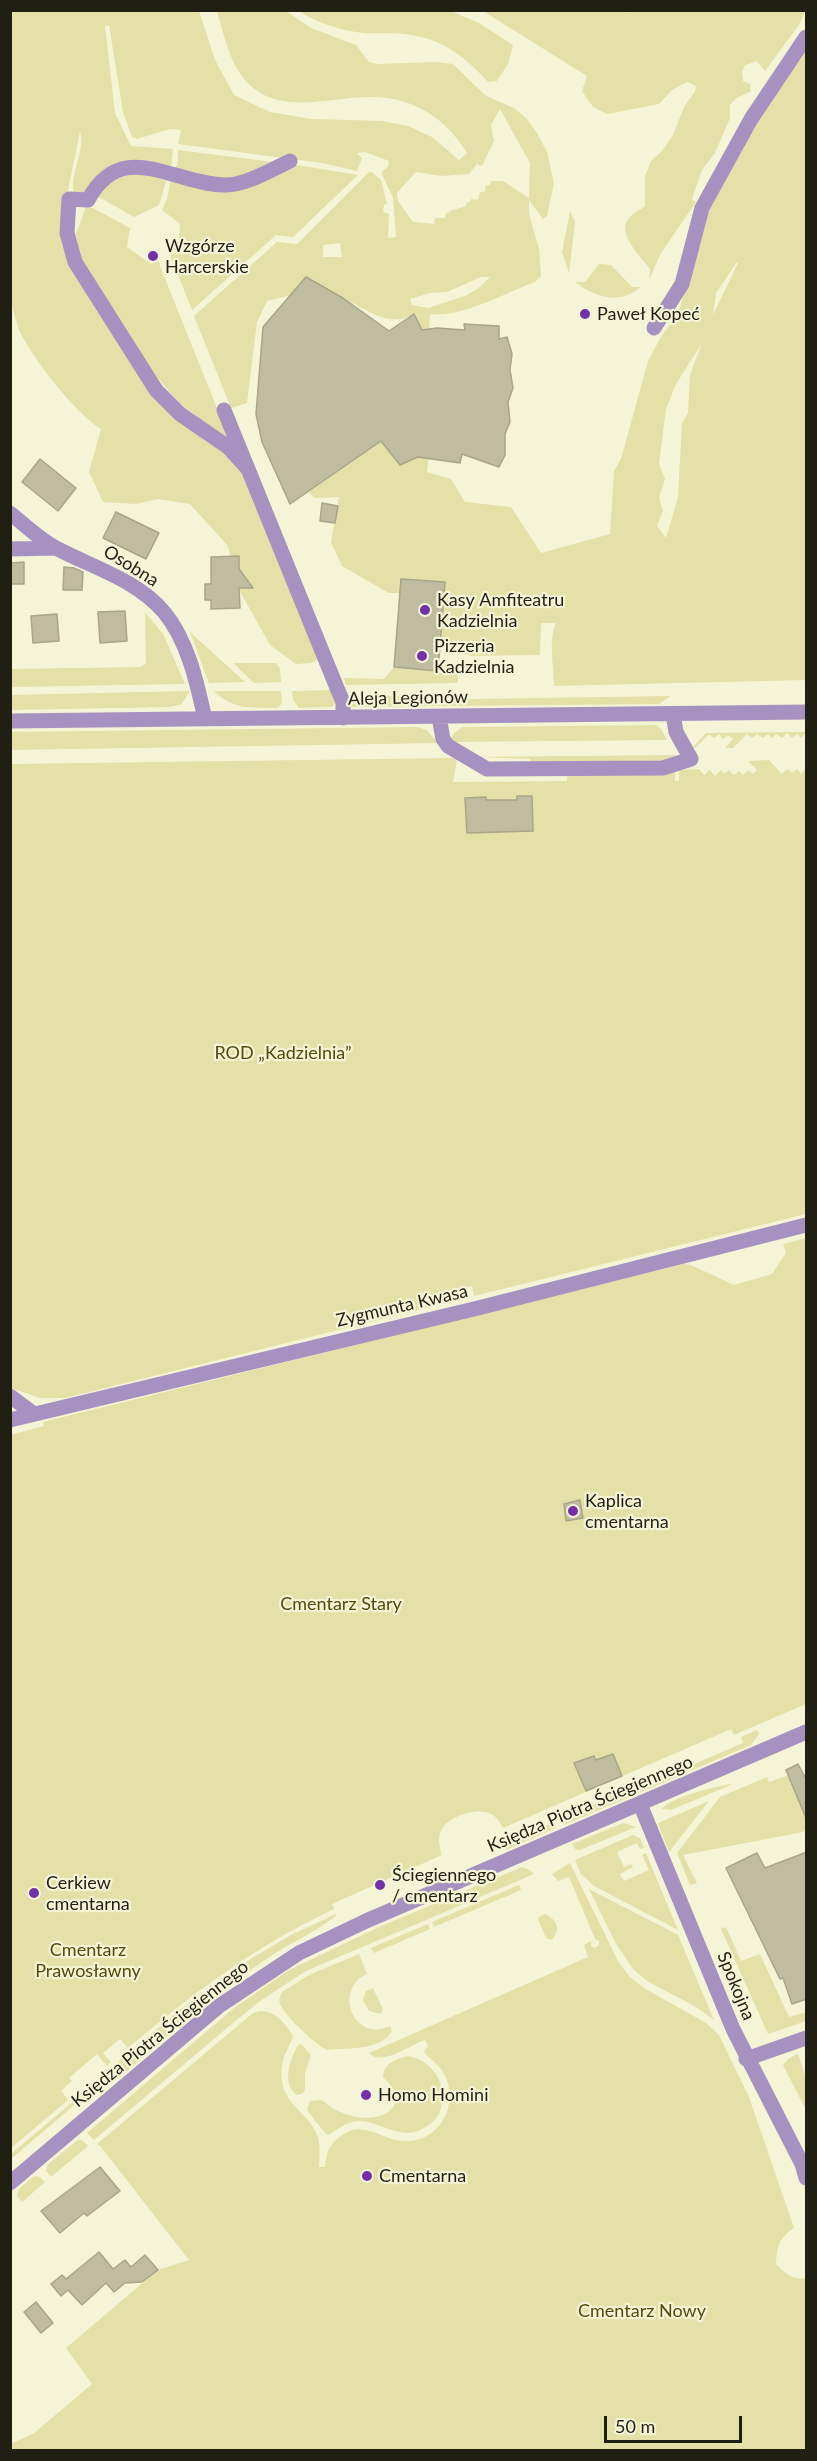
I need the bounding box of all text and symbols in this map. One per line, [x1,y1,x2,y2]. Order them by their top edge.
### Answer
place label: Wzgórze Harcerskie [165,235,249,278]
marker: Wzgórze Harcerskie [146,249,160,263]
place label: Paweł Kopeć [597,303,700,325]
marker: Paweł Kopeć [578,307,592,321]
street label: Osobna [99,541,163,591]
place label: Kasy Amfiteatru Kadzielnia [437,589,564,632]
marker: Kasy Amfiteatru Kadzielnia [418,603,432,617]
place label: Pizzeria Kadzielnia [434,635,514,678]
marker: Pizzeria Kadzielnia [415,649,429,663]
street label: Aleja Legionów [348,686,468,710]
park label: ROD „Kadzielnia” [214,1042,352,1064]
street label: Zygmunta Kwasa [334,1280,470,1332]
place label: Kaplica cmentarna [585,1490,669,1532]
marker: Kaplica cmentarna [566,1504,580,1518]
park label: Cmentarz Stary [280,1593,402,1615]
street label: Księdza Piotra Ściegiennego [484,1751,696,1857]
place label: Ściegiennego / cmentarz [392,1864,496,1906]
place label: Cerkiew cmentarna [46,1872,130,1914]
marker: Ściegiennego / cmentarz [373,1878,387,1892]
marker: Cerkiew cmentarna [27,1886,41,1900]
park label: Cmentarz Prawosławny [35,1939,141,1982]
street label: Spokojna [712,1949,760,2023]
street label: Księdza Piotra Ściegiennego [67,1956,253,2112]
place label: Homo Homini [378,2084,488,2106]
marker: Homo Homini [359,2088,373,2102]
place label: Cmentarna [379,2165,466,2187]
marker: Cmentarna [360,2169,374,2183]
park label: Cmentarz Nowy [578,2300,706,2322]
scale bar [607,2404,745,2442]
text: 50 m [615,2415,655,2437]

